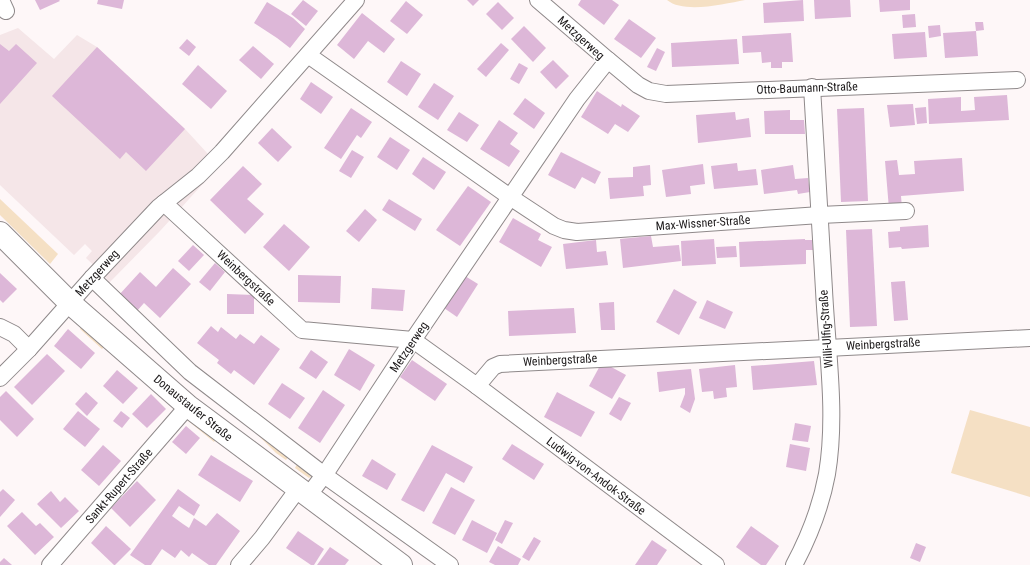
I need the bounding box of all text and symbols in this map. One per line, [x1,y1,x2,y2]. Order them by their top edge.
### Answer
street label: Metzgerweg [555,13,607,63]
street label: Otto-Baumann-Straße [756,79,858,97]
street label: Max-Wissner-Straße [655,213,751,233]
street label: Metzgerweg [72,247,122,299]
street label: Weinbergstraße [214,248,278,309]
street label: Willi-Ulfig-Straße [816,289,836,369]
street label: Metzgerweg [387,319,431,375]
street label: Weinbergstraße [846,335,921,353]
street label: Weinbergstraße [523,351,598,369]
street label: Donaustaufer Straße [151,372,236,444]
street label: Ludwig-von-Andok-Straße [544,434,649,518]
street label: Sankt-Rupert-Straße [83,445,156,526]

